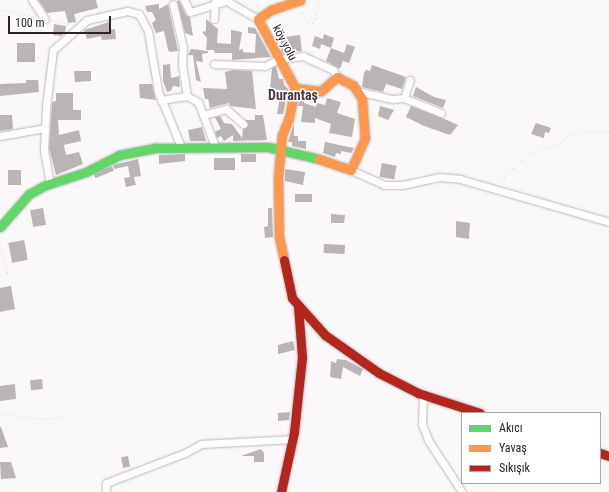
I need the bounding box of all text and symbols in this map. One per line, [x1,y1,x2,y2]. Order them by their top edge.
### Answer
scale bar [10,8,113,34]
text: 100 m [15,16,45,30]
street label: köy yolu [269,23,299,63]
district label: Durantaş [268,87,318,103]
legend [461,412,601,484]
text: Akıcı [499,421,523,435]
text: Yavaş [499,441,527,455]
text: Sıkışık [499,461,530,475]

